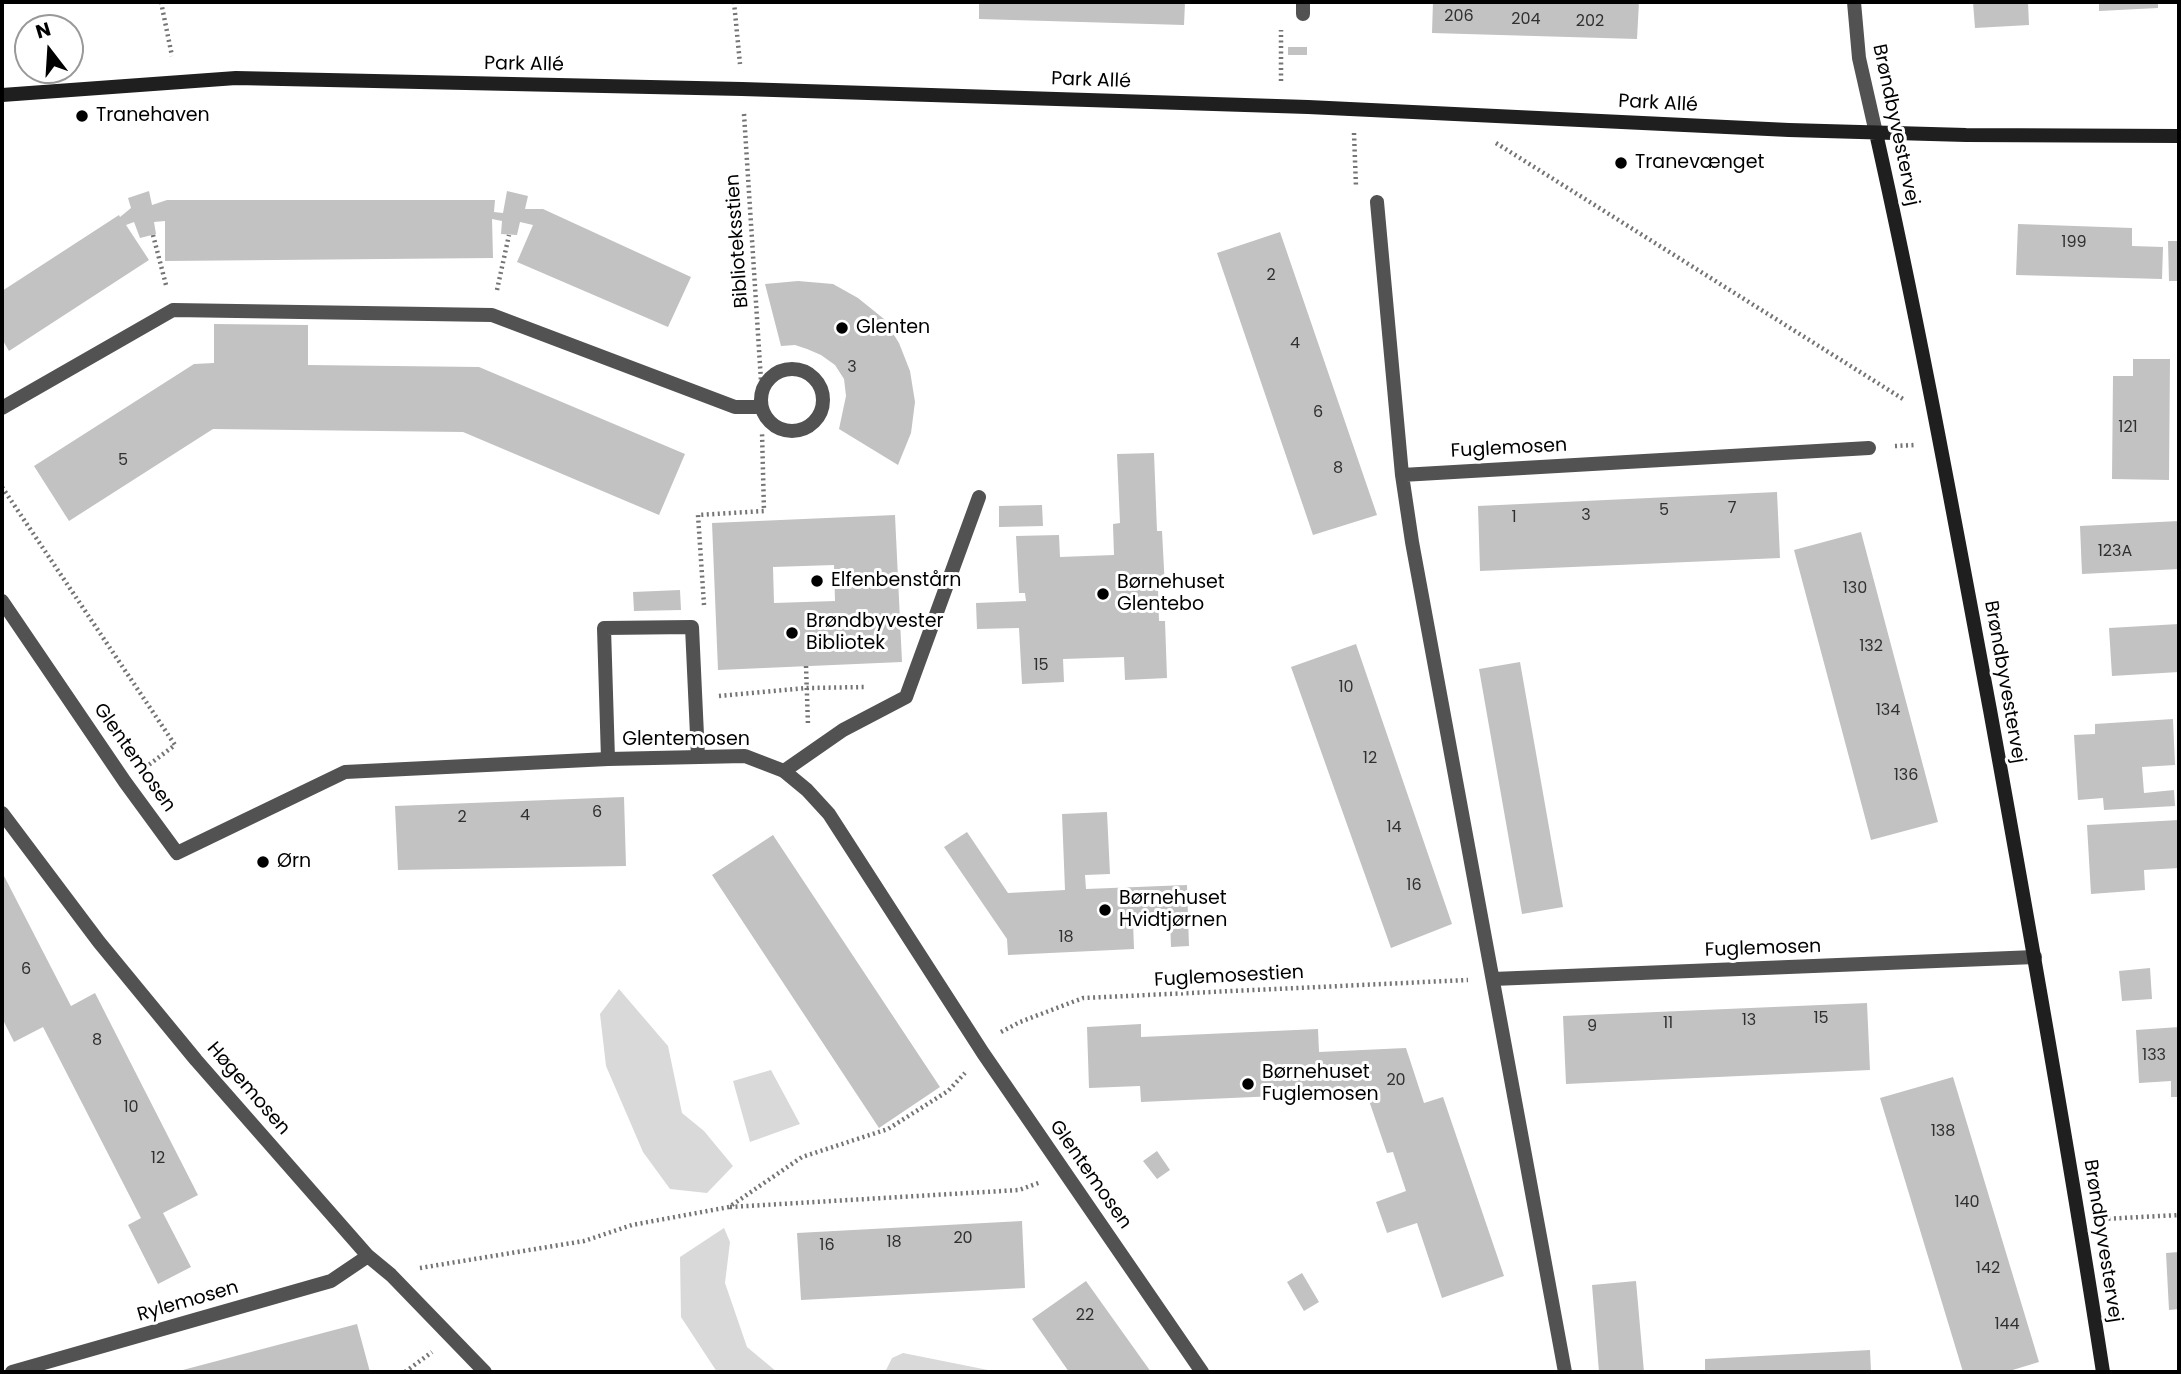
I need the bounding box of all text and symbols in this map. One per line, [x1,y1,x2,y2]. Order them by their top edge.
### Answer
house number: 206 [1444,7,1474,27]
house number: 204 [1511,10,1541,30]
house number: 202 [1576,12,1604,32]
north arrow [14,14,84,84]
text: N [33,15,54,45]
street label: Brøndbyvestervej [1867,42,1923,208]
street label: Park Allé [484,53,564,77]
street label: Park Allé [1051,68,1131,94]
street label: Park Allé [1618,91,1698,117]
place label: Tranehaven [96,105,210,127]
marker: Tranehaven [74,108,90,124]
place label: Tranevænget [1635,152,1764,174]
marker: Tranevænget [1613,155,1629,171]
street label: Biblioteksstien [722,173,754,309]
house number: 199 [2061,233,2087,253]
house number: 2 [1266,266,1276,286]
place label: Glenten [856,317,930,339]
marker: Glenten [834,320,850,336]
house number: 4 [1290,334,1300,354]
house number: 3 [847,358,857,378]
house number: 6 [1313,403,1323,423]
house number: 121 [2118,418,2138,438]
street label: Fuglemosen [1450,435,1568,463]
house number: 5 [118,451,128,471]
house number: 8 [1333,459,1343,479]
house number: 7 [1728,499,1736,519]
house number: 5 [1659,501,1669,521]
house number: 3 [1581,506,1591,526]
house number: 1 [1511,508,1517,528]
house number: 123A [2098,542,2132,562]
place label: Elfenbenstårn [831,570,961,592]
place label: Børnehuset Glentebo [1117,572,1225,616]
marker: Elfenbenstårn [809,573,825,589]
house number: 130 [1843,579,1867,599]
marker: Børnehuset Glentebo [1095,586,1111,602]
street label: Brøndbyvestervej [1978,599,2030,765]
place label: Brøndbyvester Bibliotek [806,611,944,655]
marker: Brøndbyvester Bibliotek [784,625,800,641]
house number: 132 [1859,637,1883,657]
house number: 15 [1033,656,1049,676]
house number: 10 [1338,678,1354,698]
street label: Glentemosen [88,699,180,817]
house number: 134 [1876,701,1900,721]
street label: Glentemosen [622,729,750,751]
house number: 12 [1363,749,1377,769]
house number: 136 [1894,766,1918,786]
house number: 6 [592,803,602,823]
house number: 4 [520,806,530,826]
house number: 2 [457,808,467,828]
house number: 14 [1386,818,1402,838]
place label: Ørn [277,851,311,873]
marker: Ørn [255,854,271,870]
house number: 16 [1406,876,1422,896]
place label: Børnehuset Hvidtjørnen [1119,888,1227,932]
marker: Børnehuset Hvidtjørnen [1097,902,1113,918]
house number: 18 [1058,928,1074,948]
street label: Fuglemosen [1704,936,1822,962]
house number: 6 [21,960,31,980]
street label: Fuglemosestien [1154,962,1304,992]
house number: 15 [1813,1009,1829,1029]
house number: 13 [1742,1011,1756,1031]
house number: 11 [1663,1014,1673,1034]
house number: 9 [1587,1017,1597,1037]
house number: 8 [92,1031,102,1051]
street label: Høgemosen [202,1038,294,1140]
house number: 133 [2142,1046,2166,1066]
place label: Børnehuset Fuglemosen [1262,1062,1379,1106]
house number: 20 [1386,1071,1406,1091]
marker: Børnehuset Fuglemosen [1240,1076,1256,1092]
house number: 10 [123,1098,139,1118]
street label: Glentemosen [1044,1116,1136,1234]
house number: 138 [1931,1122,1955,1142]
house number: 12 [151,1149,165,1169]
street label: Brøndbyvestervej [2078,1158,2126,1324]
house number: 140 [1954,1193,1980,1213]
house number: 20 [953,1229,973,1249]
house number: 18 [886,1233,902,1253]
house number: 16 [819,1236,835,1256]
house number: 142 [1976,1259,2000,1279]
street label: Rylemosen [135,1277,241,1327]
house number: 22 [1076,1306,1094,1326]
house number: 144 [1994,1315,2020,1335]

